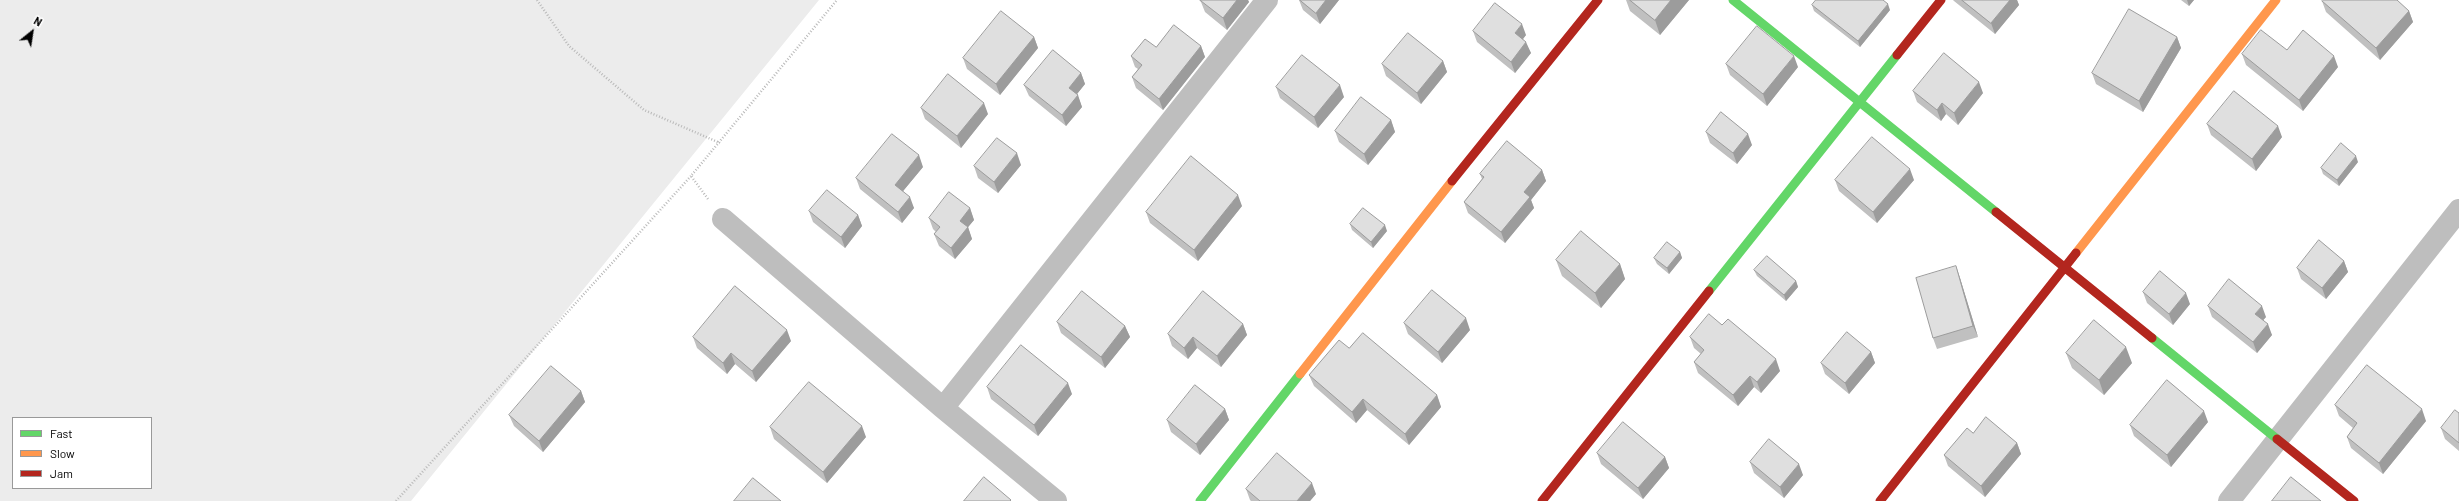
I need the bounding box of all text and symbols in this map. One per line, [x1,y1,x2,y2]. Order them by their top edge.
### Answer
north arrow [12,12,52,52]
text: N [32,14,45,29]
legend [12,417,152,489]
text: Fast [50,426,73,440]
text: Slow [50,446,75,460]
text: Jam [50,466,73,480]

